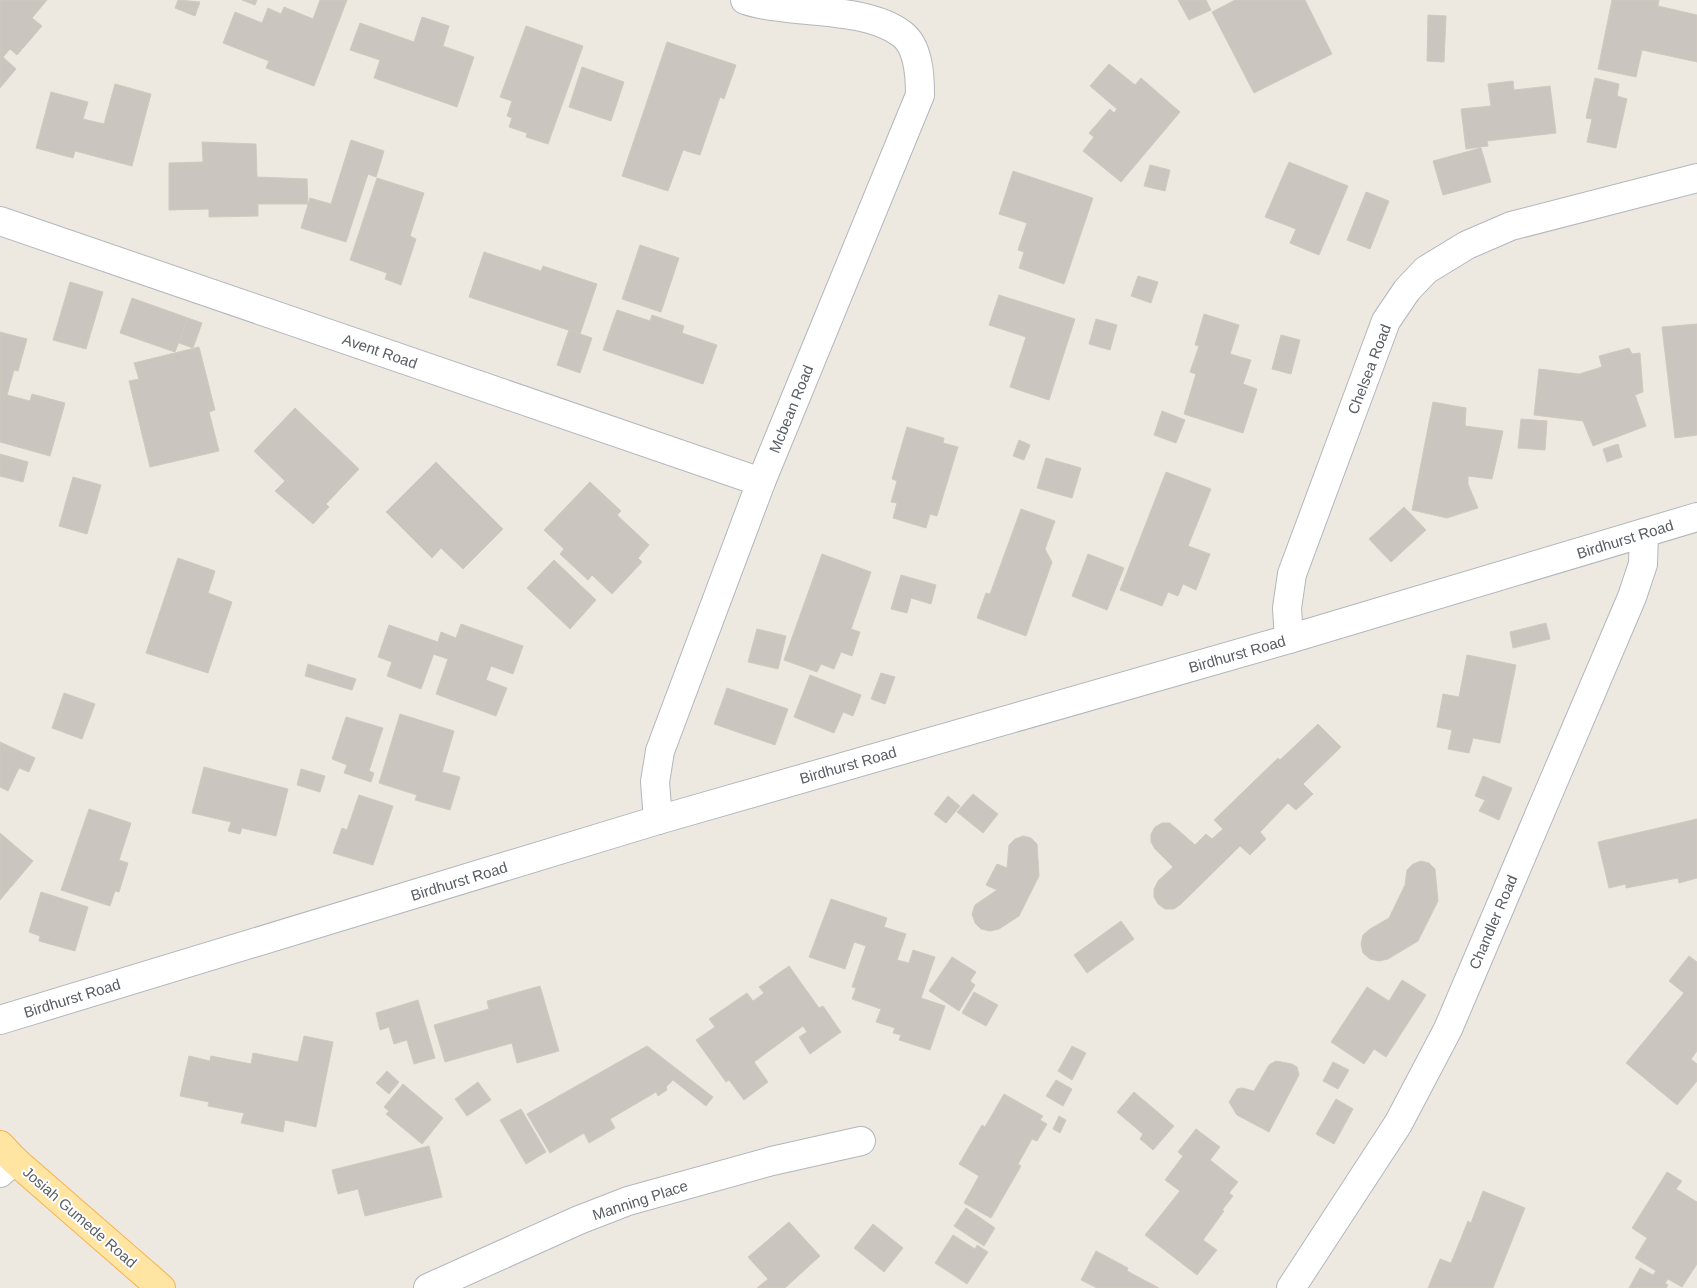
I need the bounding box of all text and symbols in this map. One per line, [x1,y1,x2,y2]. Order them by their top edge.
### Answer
street label: Chelsea Road [1344,322,1394,416]
street label: Avent Road [340,330,420,372]
street label: Mcbean Road [766,363,816,455]
street label: Birdhurst Road [1575,516,1675,562]
street label: Birdhurst Road [1187,632,1287,676]
street label: Birdhurst Road [798,743,898,787]
street label: Birdhurst Road [409,858,509,904]
street label: Chandler Road [1465,872,1521,972]
street label: Birdhurst Road [22,975,122,1021]
street label: Josiah Gumede Road [20,1163,140,1271]
street label: Manning Place [590,1177,690,1223]

